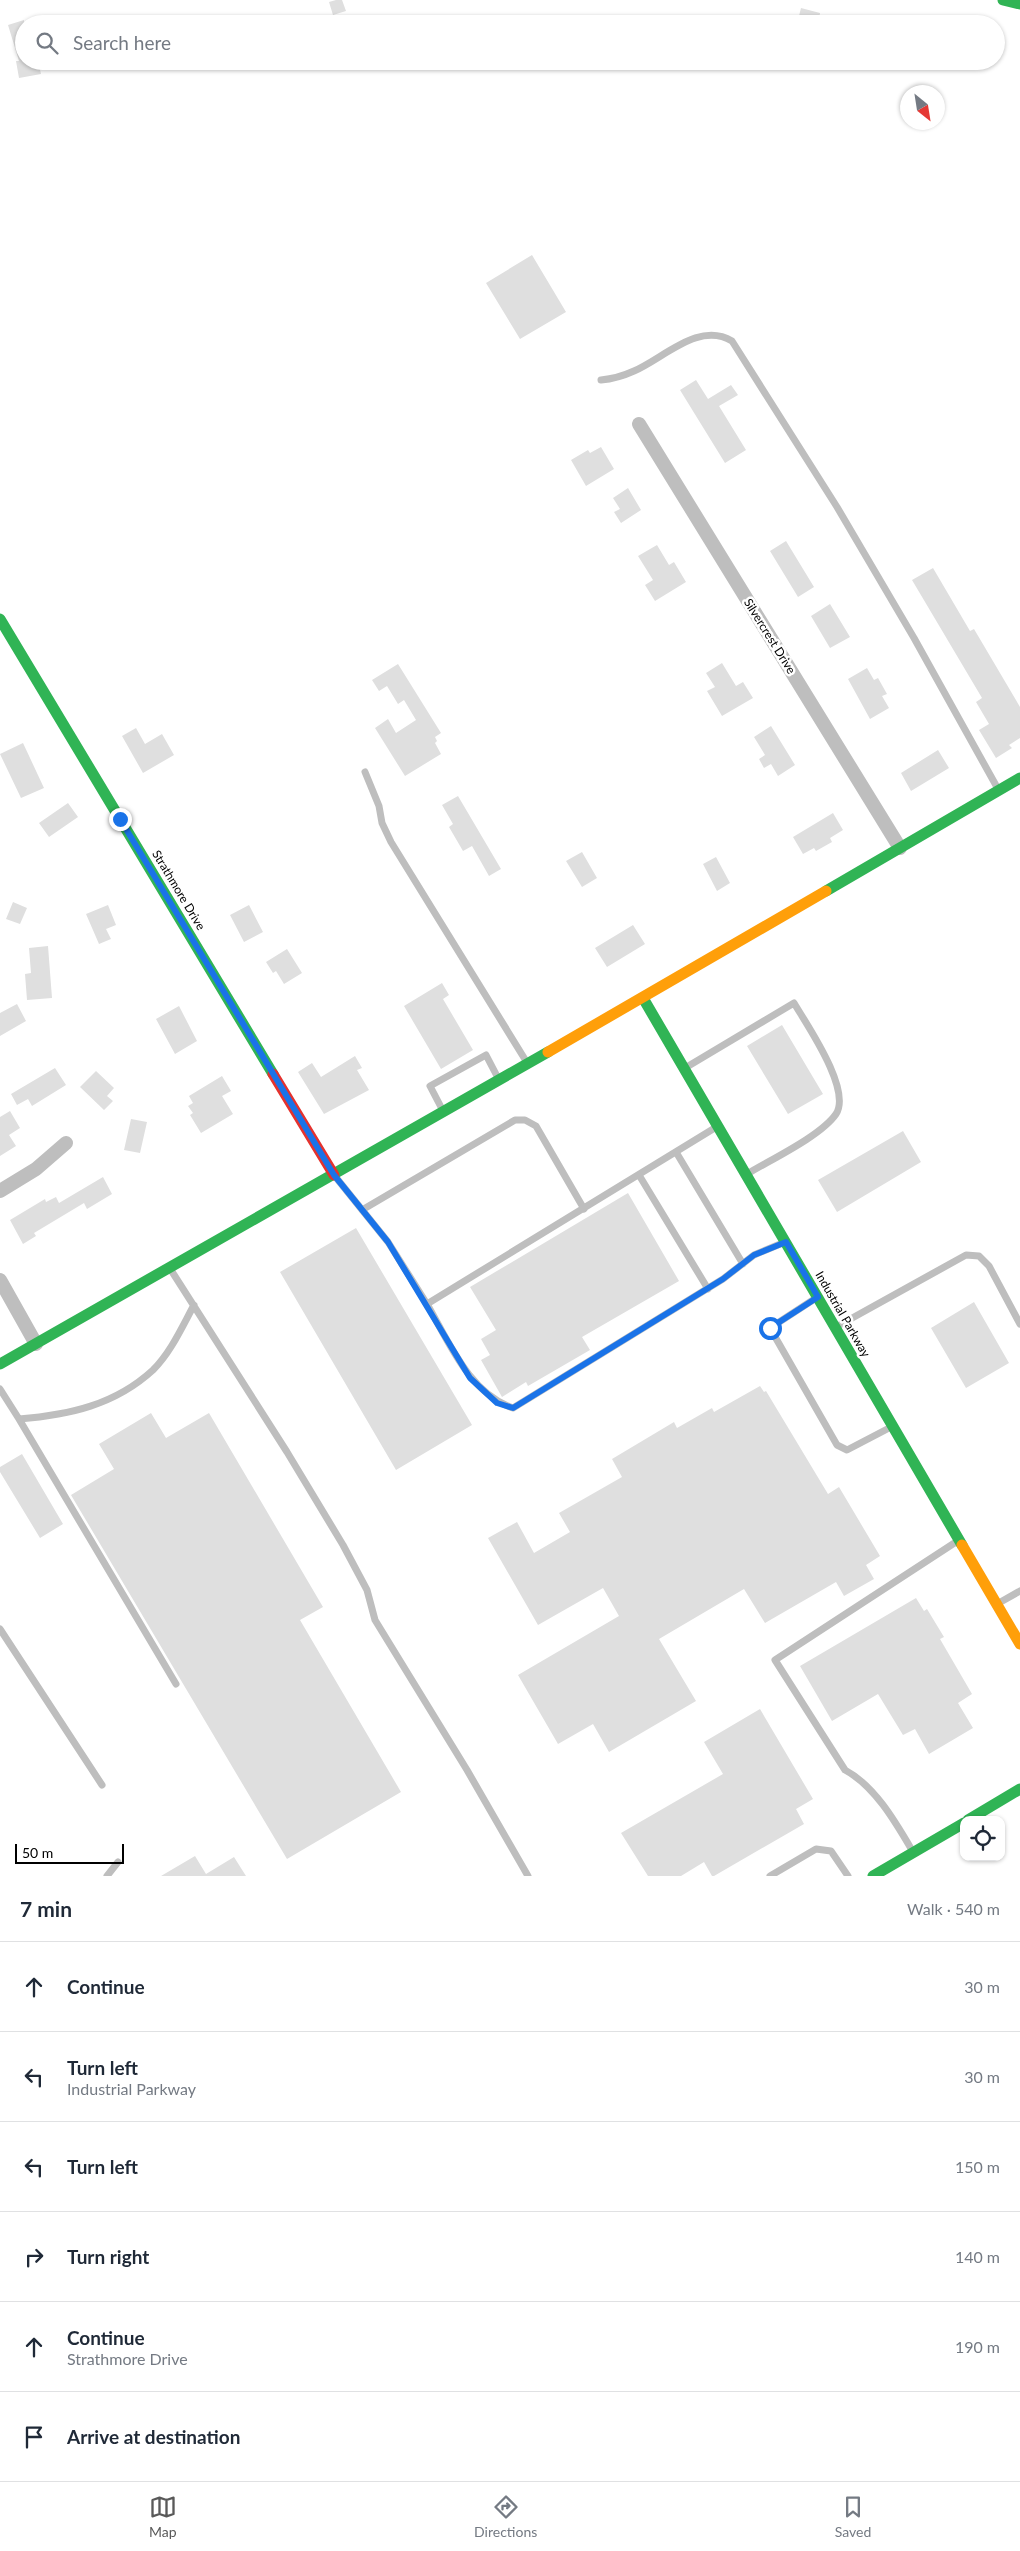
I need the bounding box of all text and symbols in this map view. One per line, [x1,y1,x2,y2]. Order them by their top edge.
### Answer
search box [15,15,1005,70]
icon: search [33,29,61,57]
text: Search here [73,31,171,54]
north arrow [900,85,945,130]
street label: Silvercrest Drive [741,596,799,676]
route end [109,808,132,831]
street label: Strathmore Drive [149,847,209,933]
street label: Industrial Parkway [812,1268,874,1360]
route start [759,1317,782,1340]
map controls [960,1816,1005,1861]
button: locate [960,1816,1005,1861]
scale bar [15,1841,124,1864]
text: 50 m [22,1844,53,1861]
text: 7 min [20,1896,72,1921]
text: Walk · 540 m [907,1899,1000,1918]
icon: ahead [20,1973,48,2001]
text: Continue [67,1975,145,1998]
text: 30 m [964,1977,1000,1996]
text: Turn left [67,2056,138,2079]
icon: left [20,2063,48,2091]
text: 30 m [964,2067,1000,2086]
text: Industrial Parkway [67,2079,196,2098]
icon: left [20,2153,48,2181]
text: Turn left [67,2155,138,2178]
text: 150 m [955,2157,1000,2176]
icon: right [20,2243,48,2271]
text: Turn right [67,2245,149,2268]
text: 140 m [955,2247,1000,2266]
text: Continue [67,2326,145,2349]
icon: ahead [20,2333,48,2361]
text: 190 m [955,2337,1000,2356]
text: Strathmore Drive [67,2349,188,2368]
icon: arrive [20,2423,48,2451]
text: Arrive at destination [67,2425,240,2448]
tab: Map [149,2493,177,2540]
tab: Directions [474,2493,537,2540]
tab: Saved [835,2493,871,2540]

